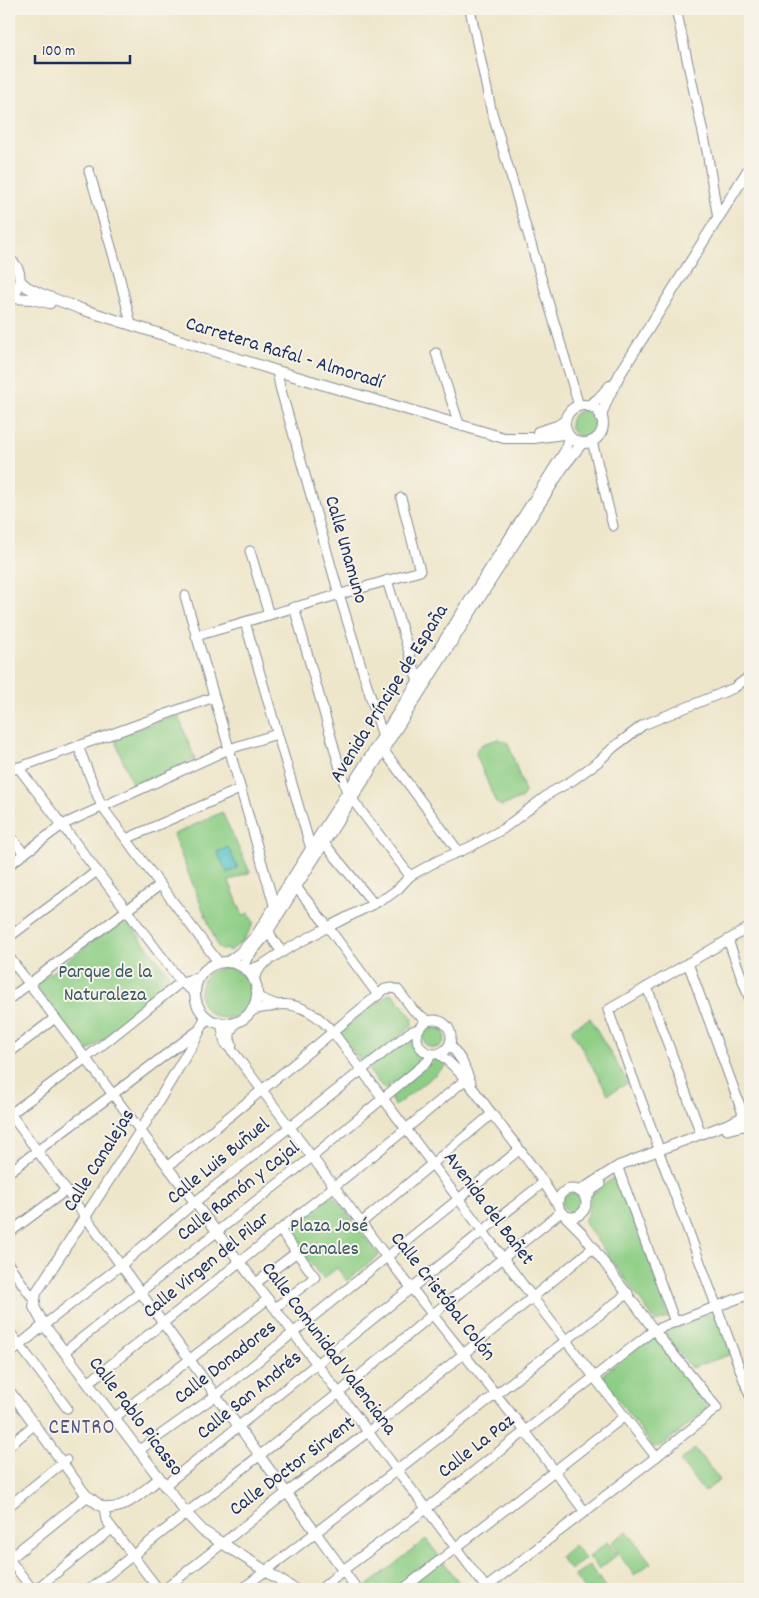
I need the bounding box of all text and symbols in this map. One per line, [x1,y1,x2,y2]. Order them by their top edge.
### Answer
scale bar [35,32,130,64]
text: 100 m [42,41,75,63]
street label: Carretera Rafal - Almoradí [182,311,387,398]
street label: Calle Unamuno [316,493,374,607]
street label: Avenida Príncipe de España [324,599,457,789]
park label: Parque de la Naturaleza [58,959,152,1010]
street label: Calle Canalejas [57,1104,143,1218]
street label: Calle Luis Buñuel [162,1112,277,1212]
street label: Calle Ramón y Cajal [172,1135,307,1249]
street label: Avenida del Bañet [436,1146,540,1272]
street label: Calle Virgen del Pilar [138,1206,277,1326]
park label: Plaza José Canales [290,1213,368,1264]
street label: Calle Cristóbal Colón [383,1227,501,1367]
street label: Calle Comunidad Valenciana [254,1257,403,1442]
street label: Calle Donadores [169,1314,283,1412]
street label: Calle San Andrés [191,1345,309,1447]
street label: Calle Pablo Picasso [81,1351,189,1483]
street label: Calle La Paz [433,1408,522,1486]
street label: Calle Doctor Sirvent [224,1410,362,1524]
district label: CENTRO [49,1414,115,1444]

